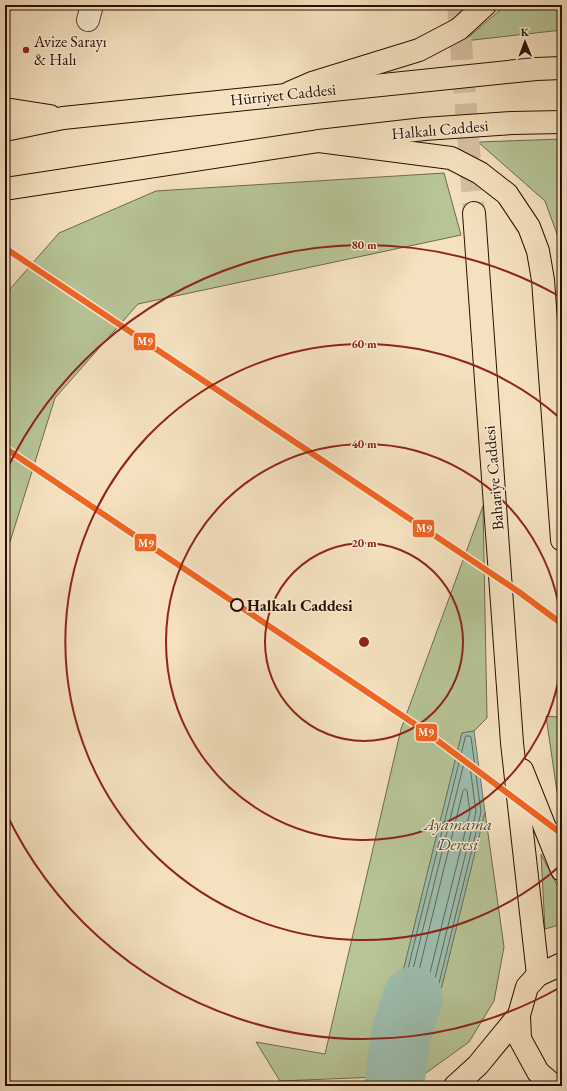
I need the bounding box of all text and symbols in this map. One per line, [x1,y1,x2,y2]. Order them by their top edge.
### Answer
north arrow [505,22,545,62]
text: K [521,25,530,39]
place label: Avize Sarayı & Halı [33,31,107,70]
marker: Avize Sarayı & Halı [21,45,31,55]
street label: Hürriyet Caddesi [229,78,337,110]
street label: Halkalı Caddesi [391,115,490,144]
text: 80 m [351,237,377,253]
line badge: M9 [133,332,156,351]
text: M9 [137,334,153,348]
text: 60 m [351,336,377,352]
street label: Bahariye Caddesi [478,425,509,531]
text: 40 m [351,436,377,452]
line badge: M9 [412,519,435,538]
text: M9 [416,521,432,535]
line badge: M9 [134,533,157,552]
text: 20 m [351,535,377,551]
text: M9 [138,536,154,550]
place label: Halkalı Caddesi [247,595,353,616]
marker: Halkalı Caddesi [230,598,244,612]
centre of rings [357,635,371,649]
line badge: M9 [415,723,438,742]
text: M9 [418,725,434,739]
water label: Ayamama Deresi [422,813,492,855]

